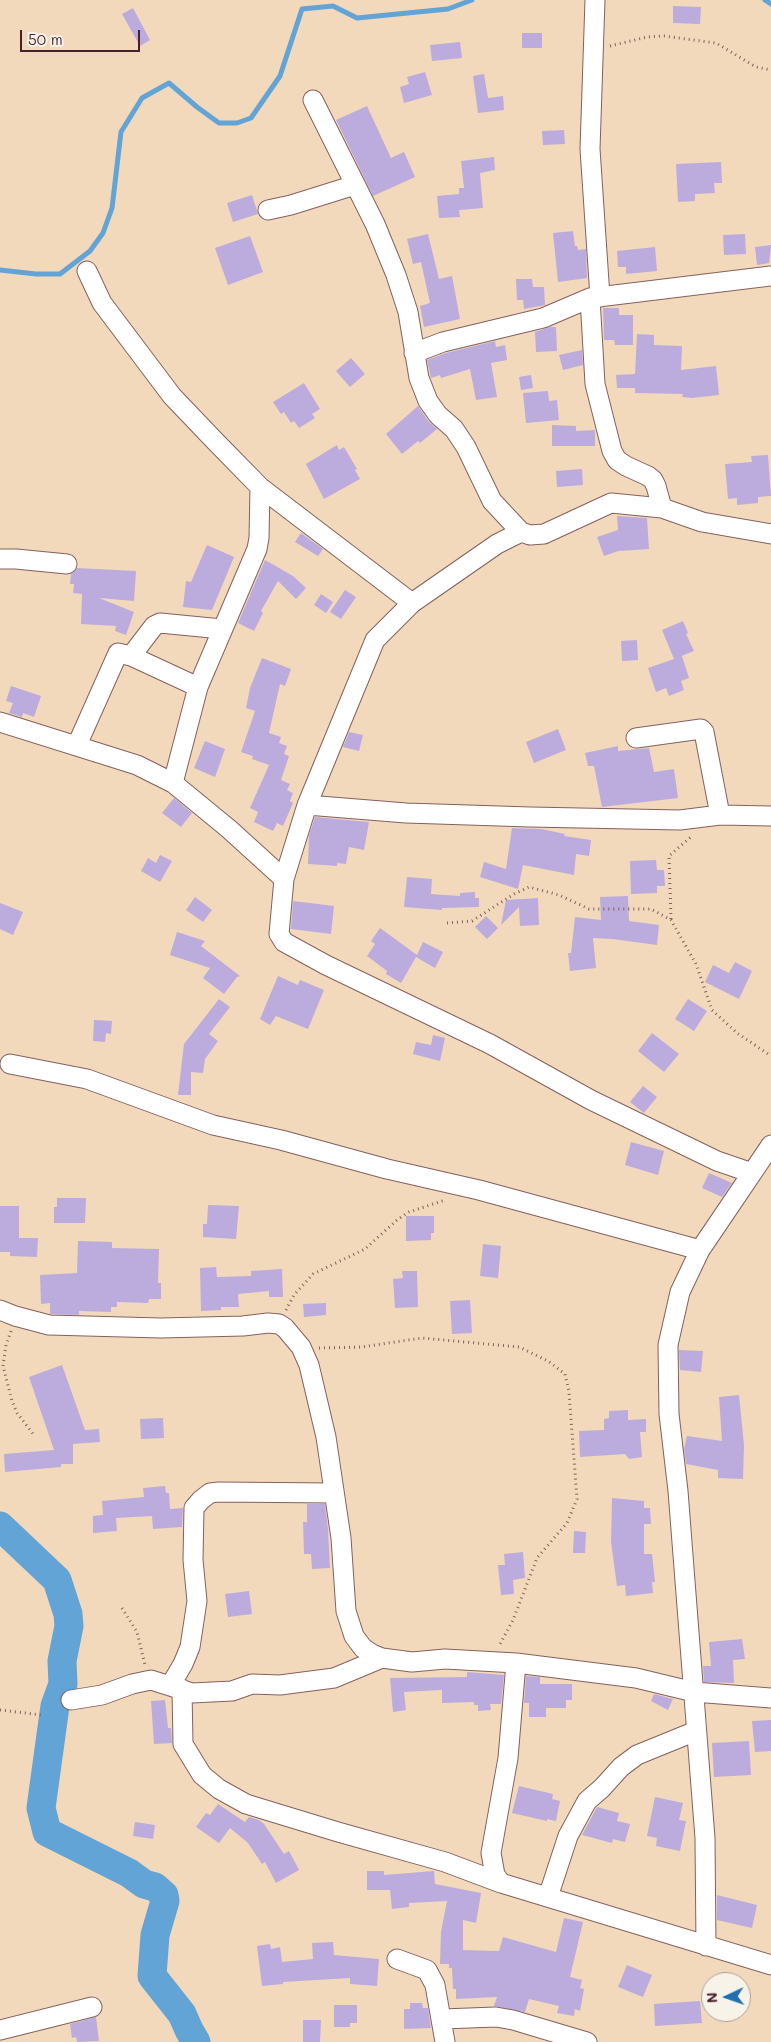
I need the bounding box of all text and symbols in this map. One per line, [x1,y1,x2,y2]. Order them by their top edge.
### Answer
scale bar [22,20,142,52]
text: 50 m [28,29,63,49]
north arrow [701,1972,751,2022]
text: N [702,1992,721,2004]

